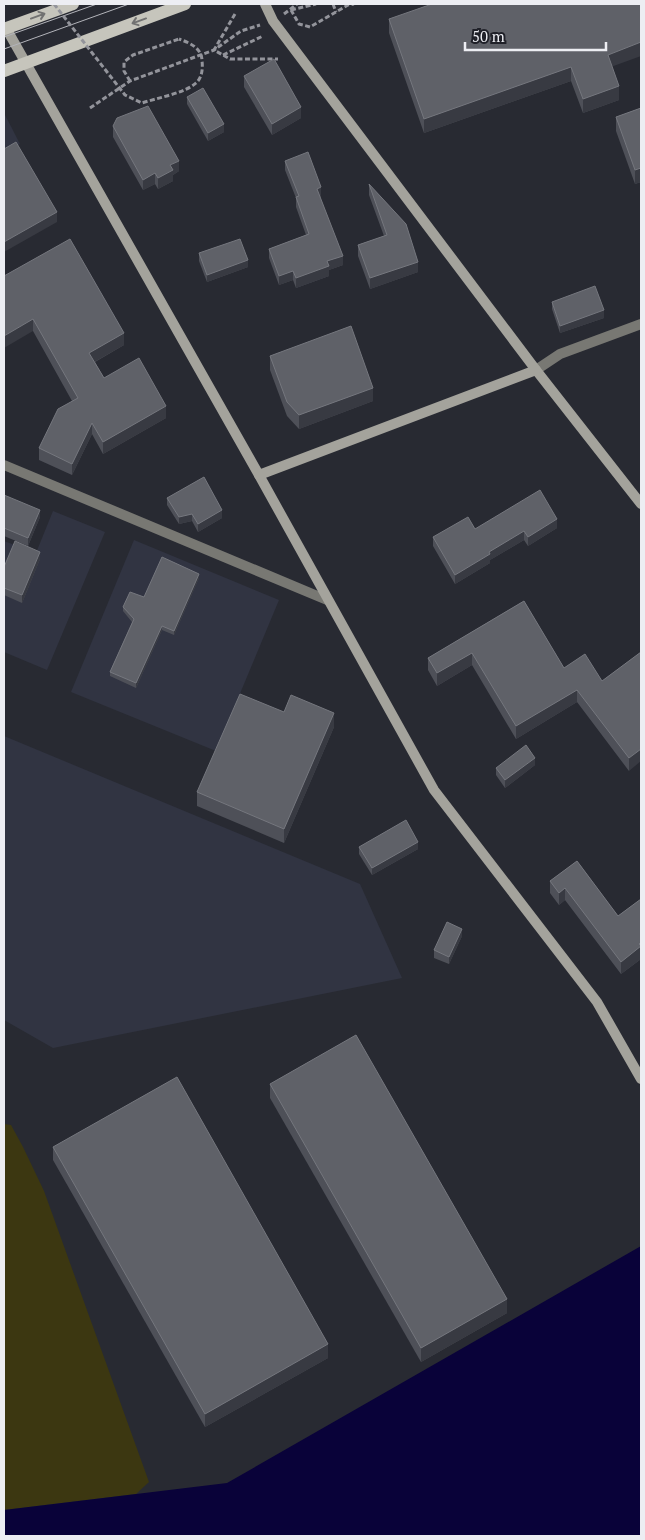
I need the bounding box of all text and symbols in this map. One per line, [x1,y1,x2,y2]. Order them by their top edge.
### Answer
one-way arrow [30,11,46,20]
one-way arrow [132,17,147,26]
scale bar [465,20,606,52]
text: 50 m [472,26,505,46]

